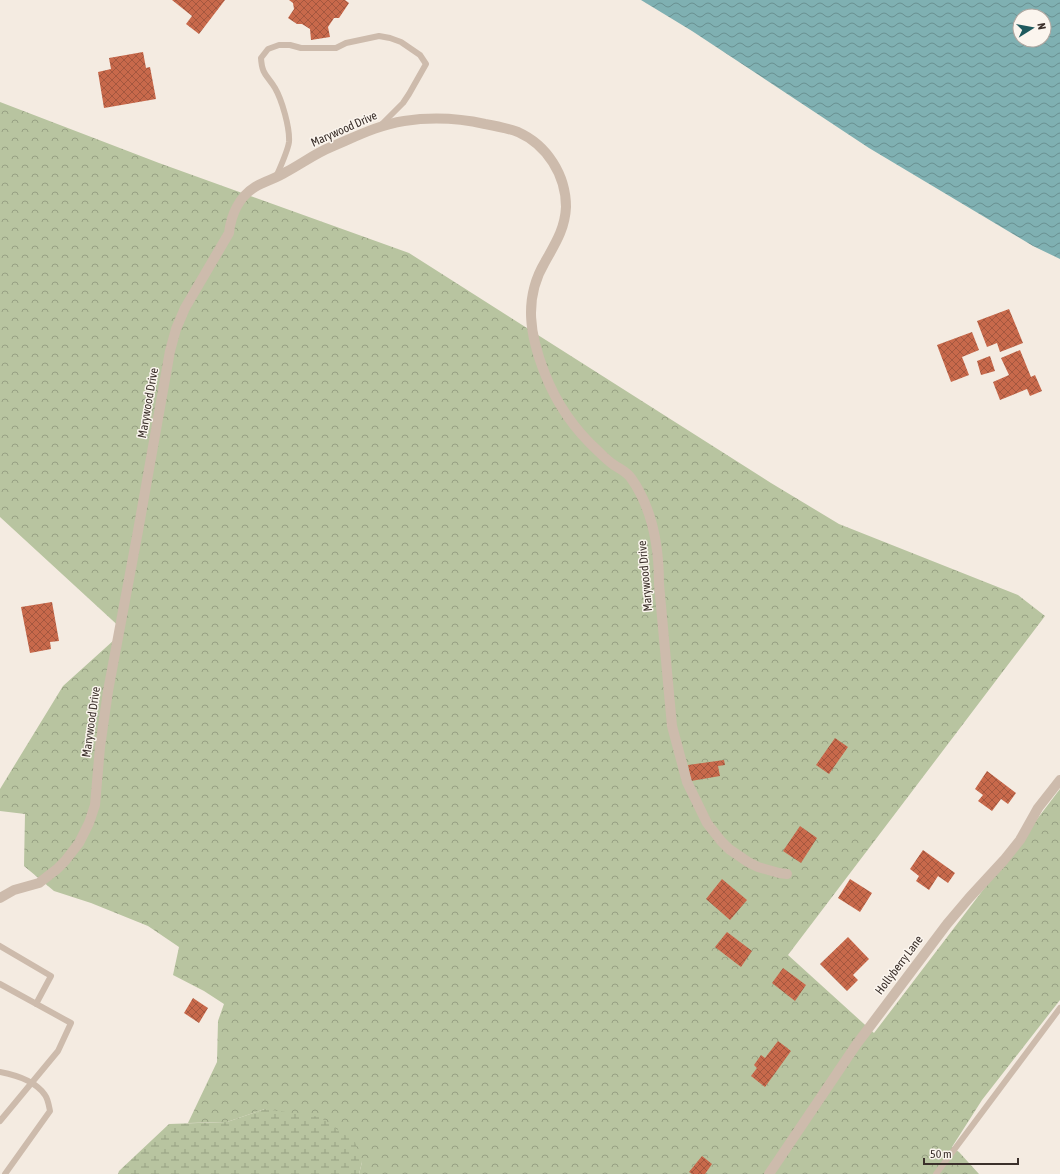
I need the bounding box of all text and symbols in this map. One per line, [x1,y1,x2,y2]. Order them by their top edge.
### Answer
north arrow [1012,8,1052,48]
text: N [1035,22,1048,30]
street label: Marywood Drive [309,108,379,150]
street label: Marywood Drive [135,367,161,439]
street label: Marywood Drive [635,540,655,612]
street label: Marywood Drive [79,686,103,758]
street label: Hollyberry Lane [872,933,926,997]
scale bar [924,1140,1018,1166]
text: 50 m [930,1147,952,1161]

